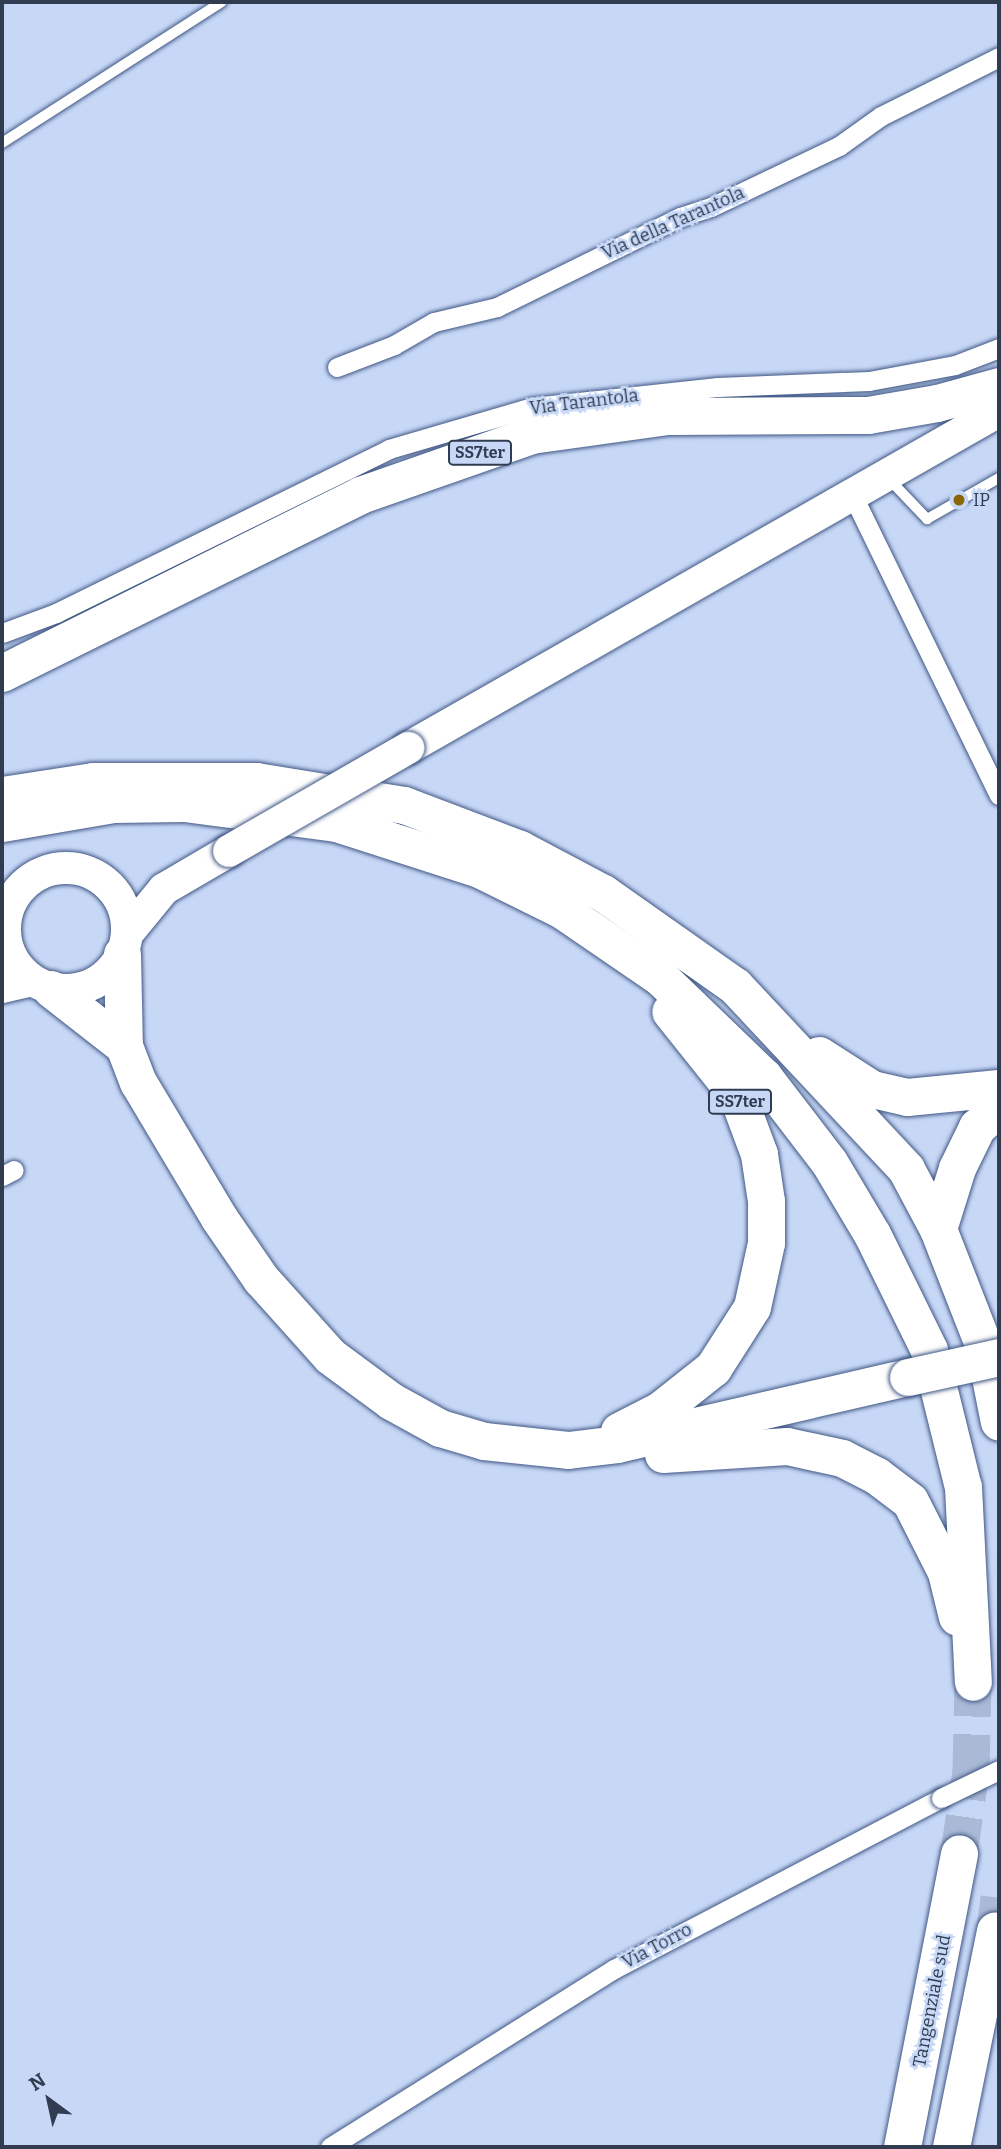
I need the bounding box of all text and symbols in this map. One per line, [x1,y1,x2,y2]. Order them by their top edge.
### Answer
street label: Via della Tarantola [598,182,748,264]
street label: Via Tarantola [528,385,640,419]
road number: SS7ter [447,440,513,466]
place label: IP [973,489,990,511]
marker: IP [951,492,967,508]
road number: SS7ter [707,1090,773,1114]
street label: Via Torro [618,1919,696,1973]
street label: Tangenziale sud [909,1933,955,2069]
north arrow [14,2065,84,2135]
text: N [25,2068,50,2096]

